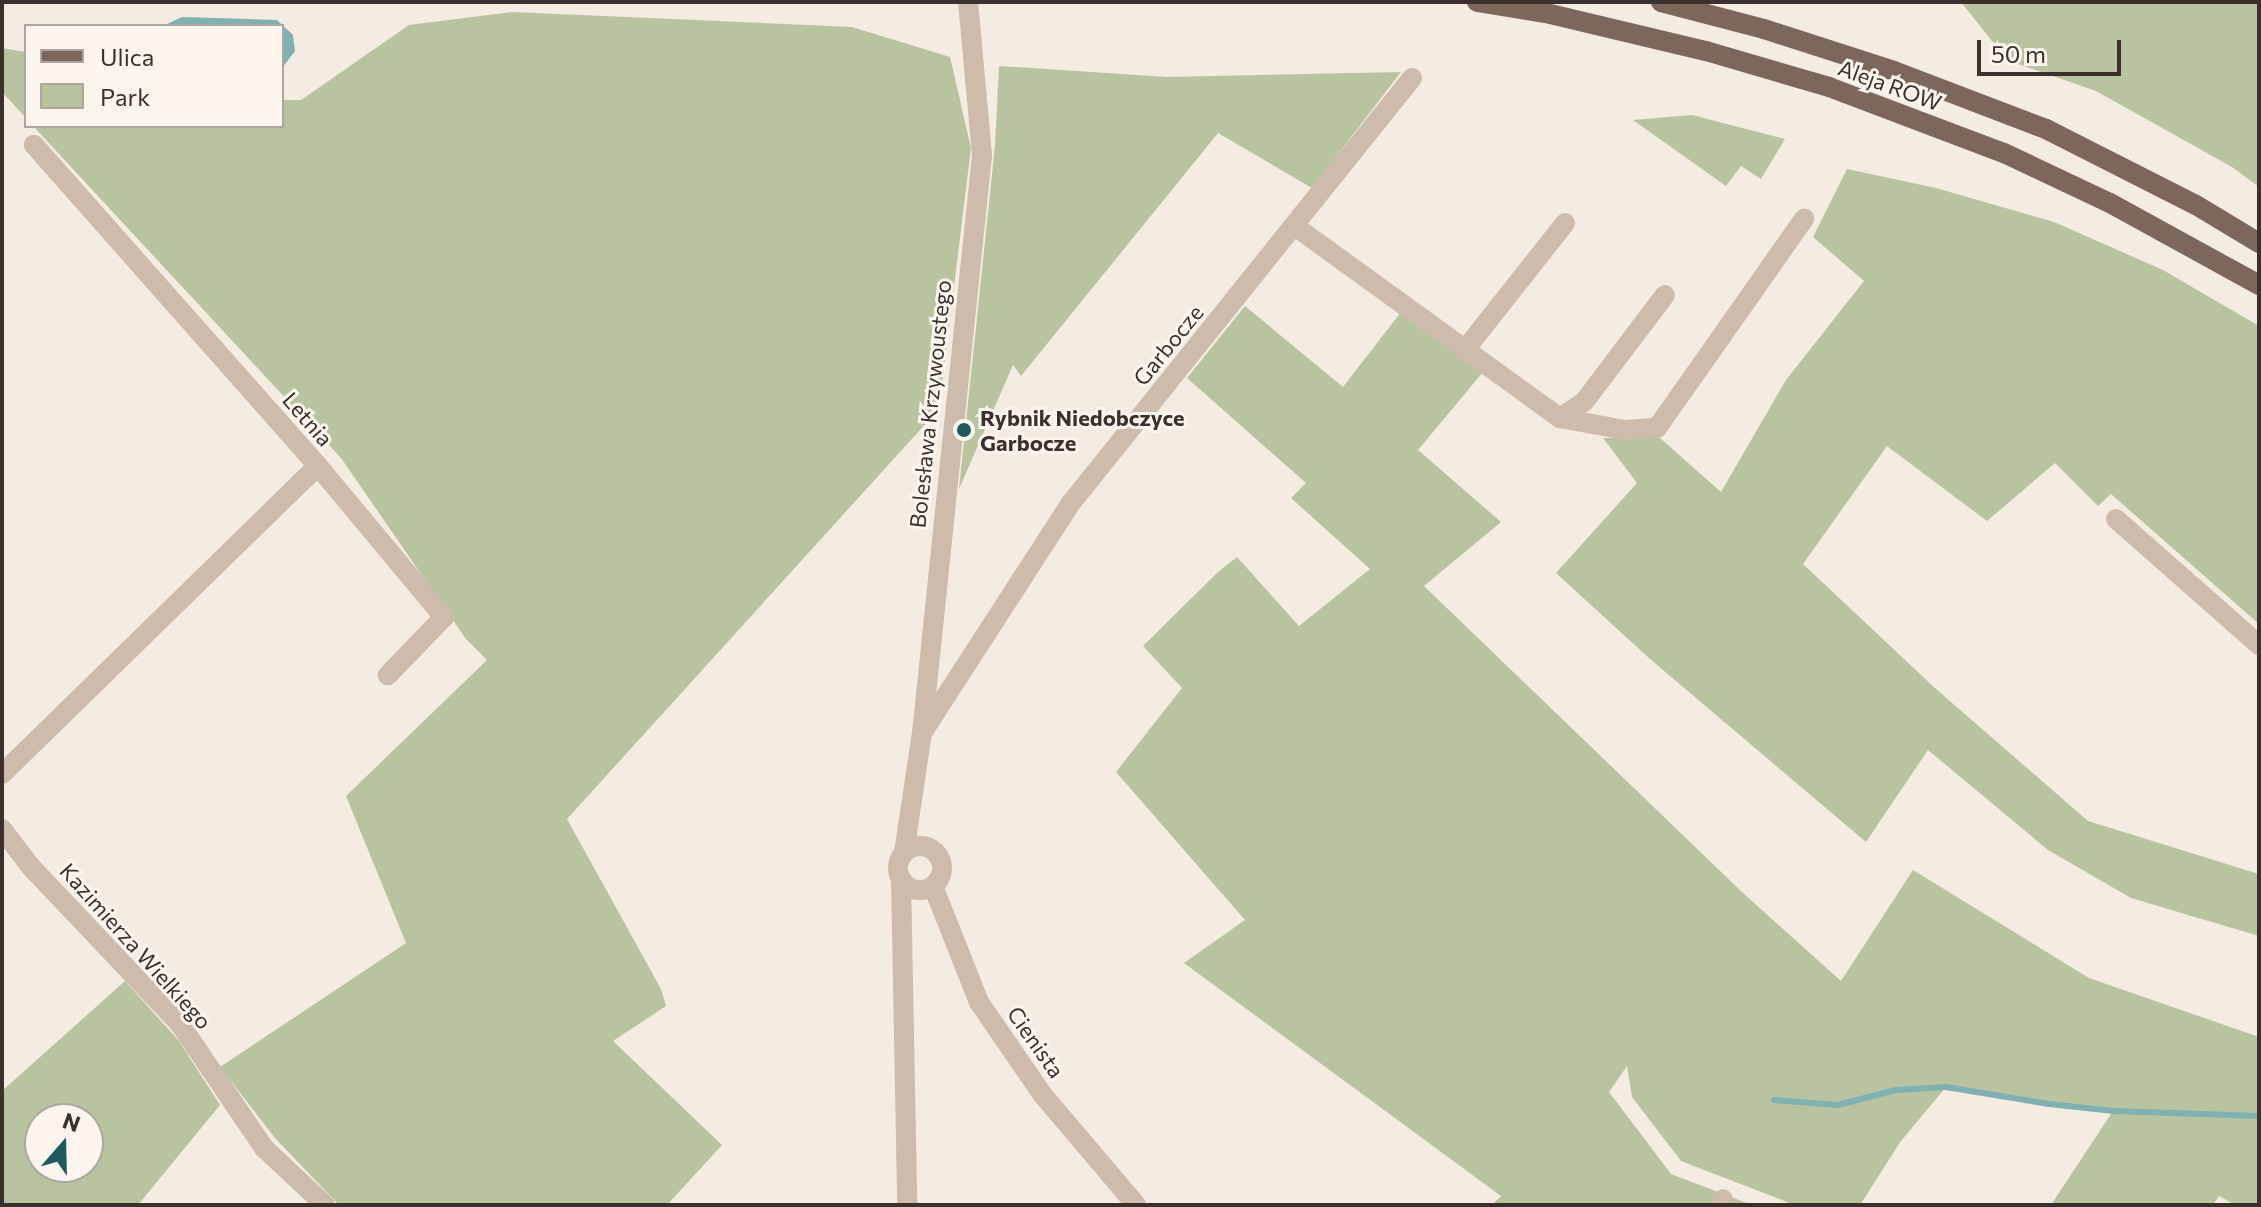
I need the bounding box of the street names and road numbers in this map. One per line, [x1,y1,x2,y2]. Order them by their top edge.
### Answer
street label: Aleja ROW [1835,54,1945,116]
street label: Bolesława Krzywoustego [904,279,956,529]
street label: Garbocze [1128,299,1208,391]
street label: Letnia [277,387,339,451]
street label: Kazimierza Wielkiego [55,858,217,1034]
street label: Cienista [1002,1001,1070,1083]

